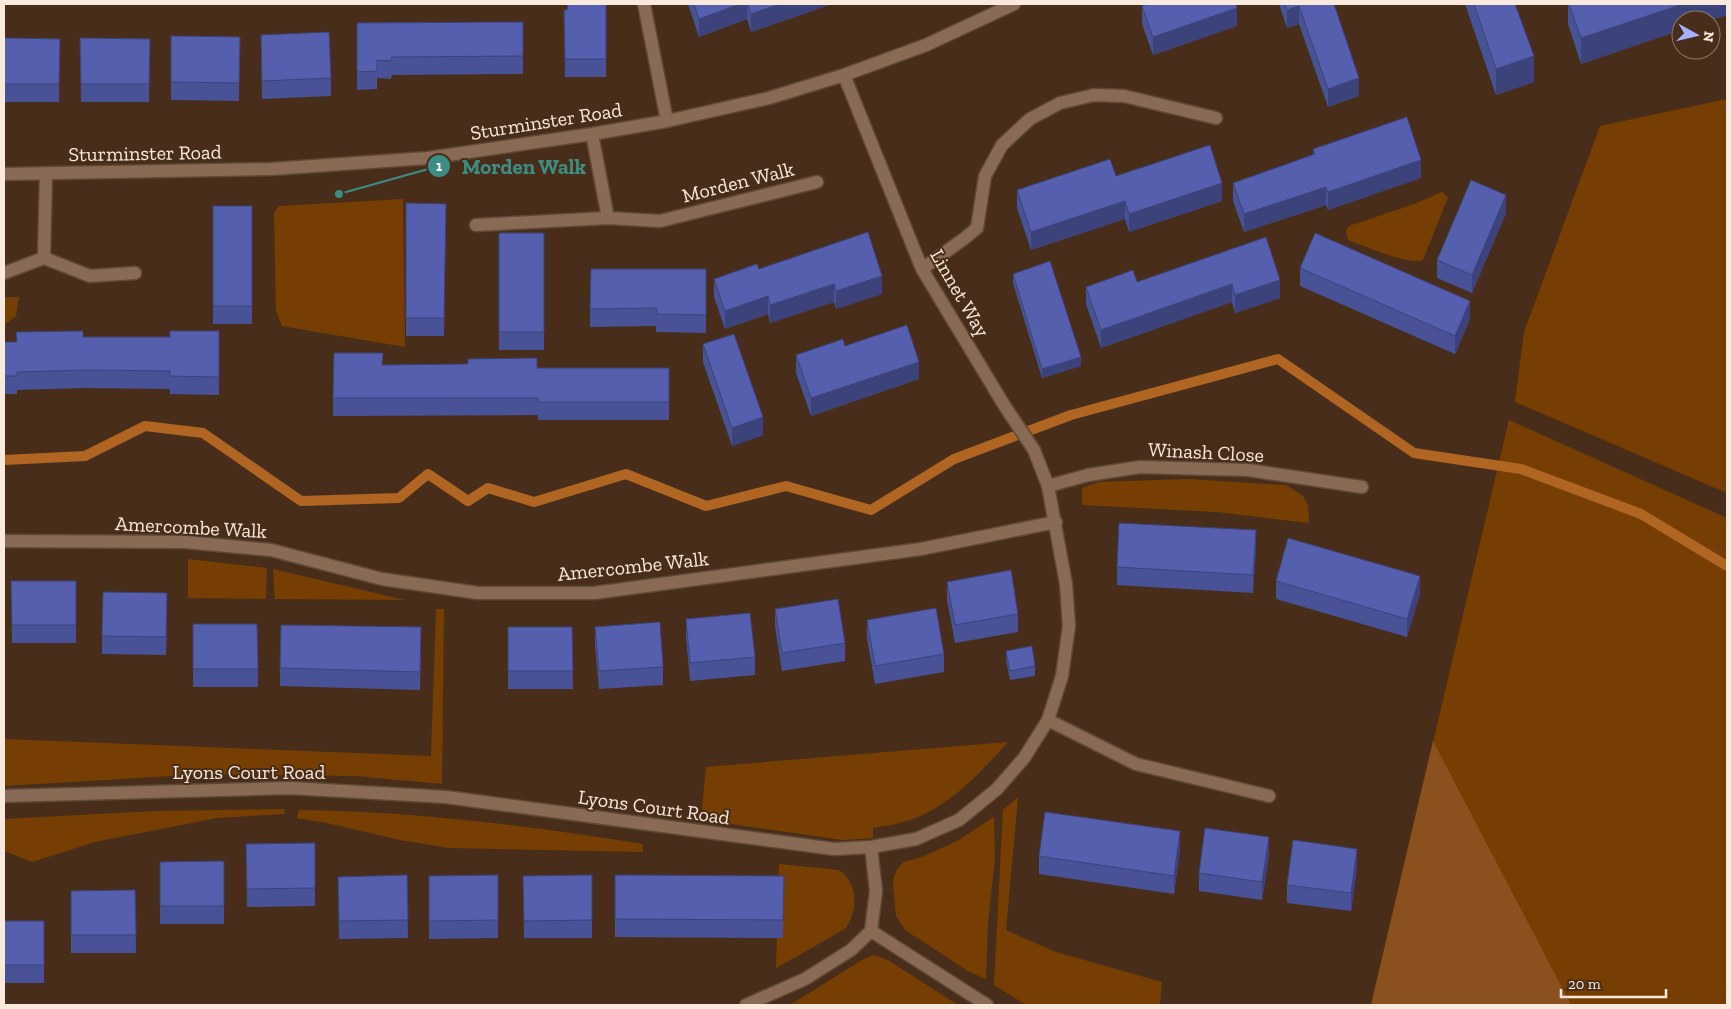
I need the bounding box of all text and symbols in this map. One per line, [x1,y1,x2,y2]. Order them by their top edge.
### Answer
north arrow [1671,10,1721,60]
text: N [1699,30,1718,44]
street label: Sturminster Road [468,97,624,145]
street label: Sturminster Road [68,140,222,166]
callout: Morden Walk [426,148,596,184]
text: Morden Walk [462,154,587,179]
street label: Morden Walk [679,156,797,208]
text: 1 [436,157,442,175]
street label: Linnet Way [925,245,995,342]
street label: Winash Close [1147,437,1265,467]
street label: Amercombe Walk [115,511,268,543]
street label: Amercombe Walk [556,546,710,586]
street label: Lyons Court Road [173,760,325,784]
street label: Lyons Court Road [577,784,731,830]
scale bar [1561,966,1666,998]
text: 20 m [1568,975,1601,993]

